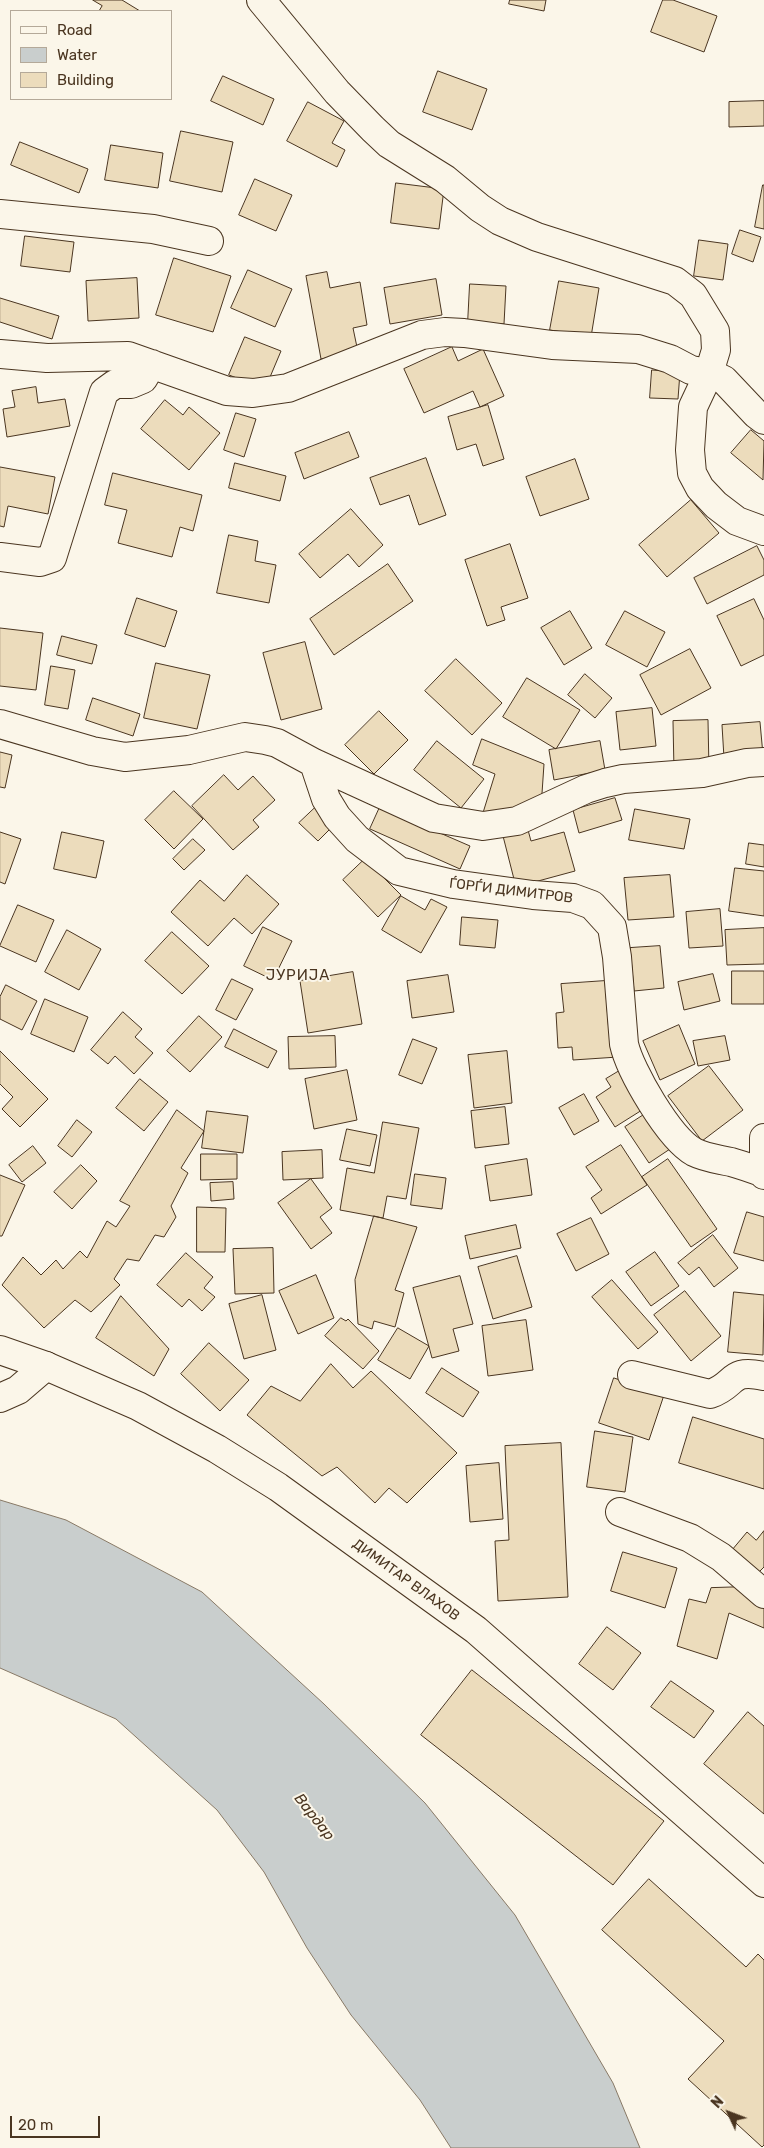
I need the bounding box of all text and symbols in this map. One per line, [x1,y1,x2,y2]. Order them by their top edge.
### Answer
legend [10,10,172,100]
text: Road [57,21,93,39]
text: Water [57,46,97,64]
text: Building [57,71,114,89]
street label: ЃОРЃИ ДИМИТРОВ [448,875,574,907]
district label: ЈУРИЈА [265,967,331,985]
street label: ДИМИТАР ВЛАХОВ [349,1536,463,1624]
water label: Вардар [290,1790,338,1844]
north arrow [704,2088,754,2138]
text: N [708,2093,727,2112]
scale bar [12,2106,102,2138]
text: 20 m [18,2116,53,2134]

